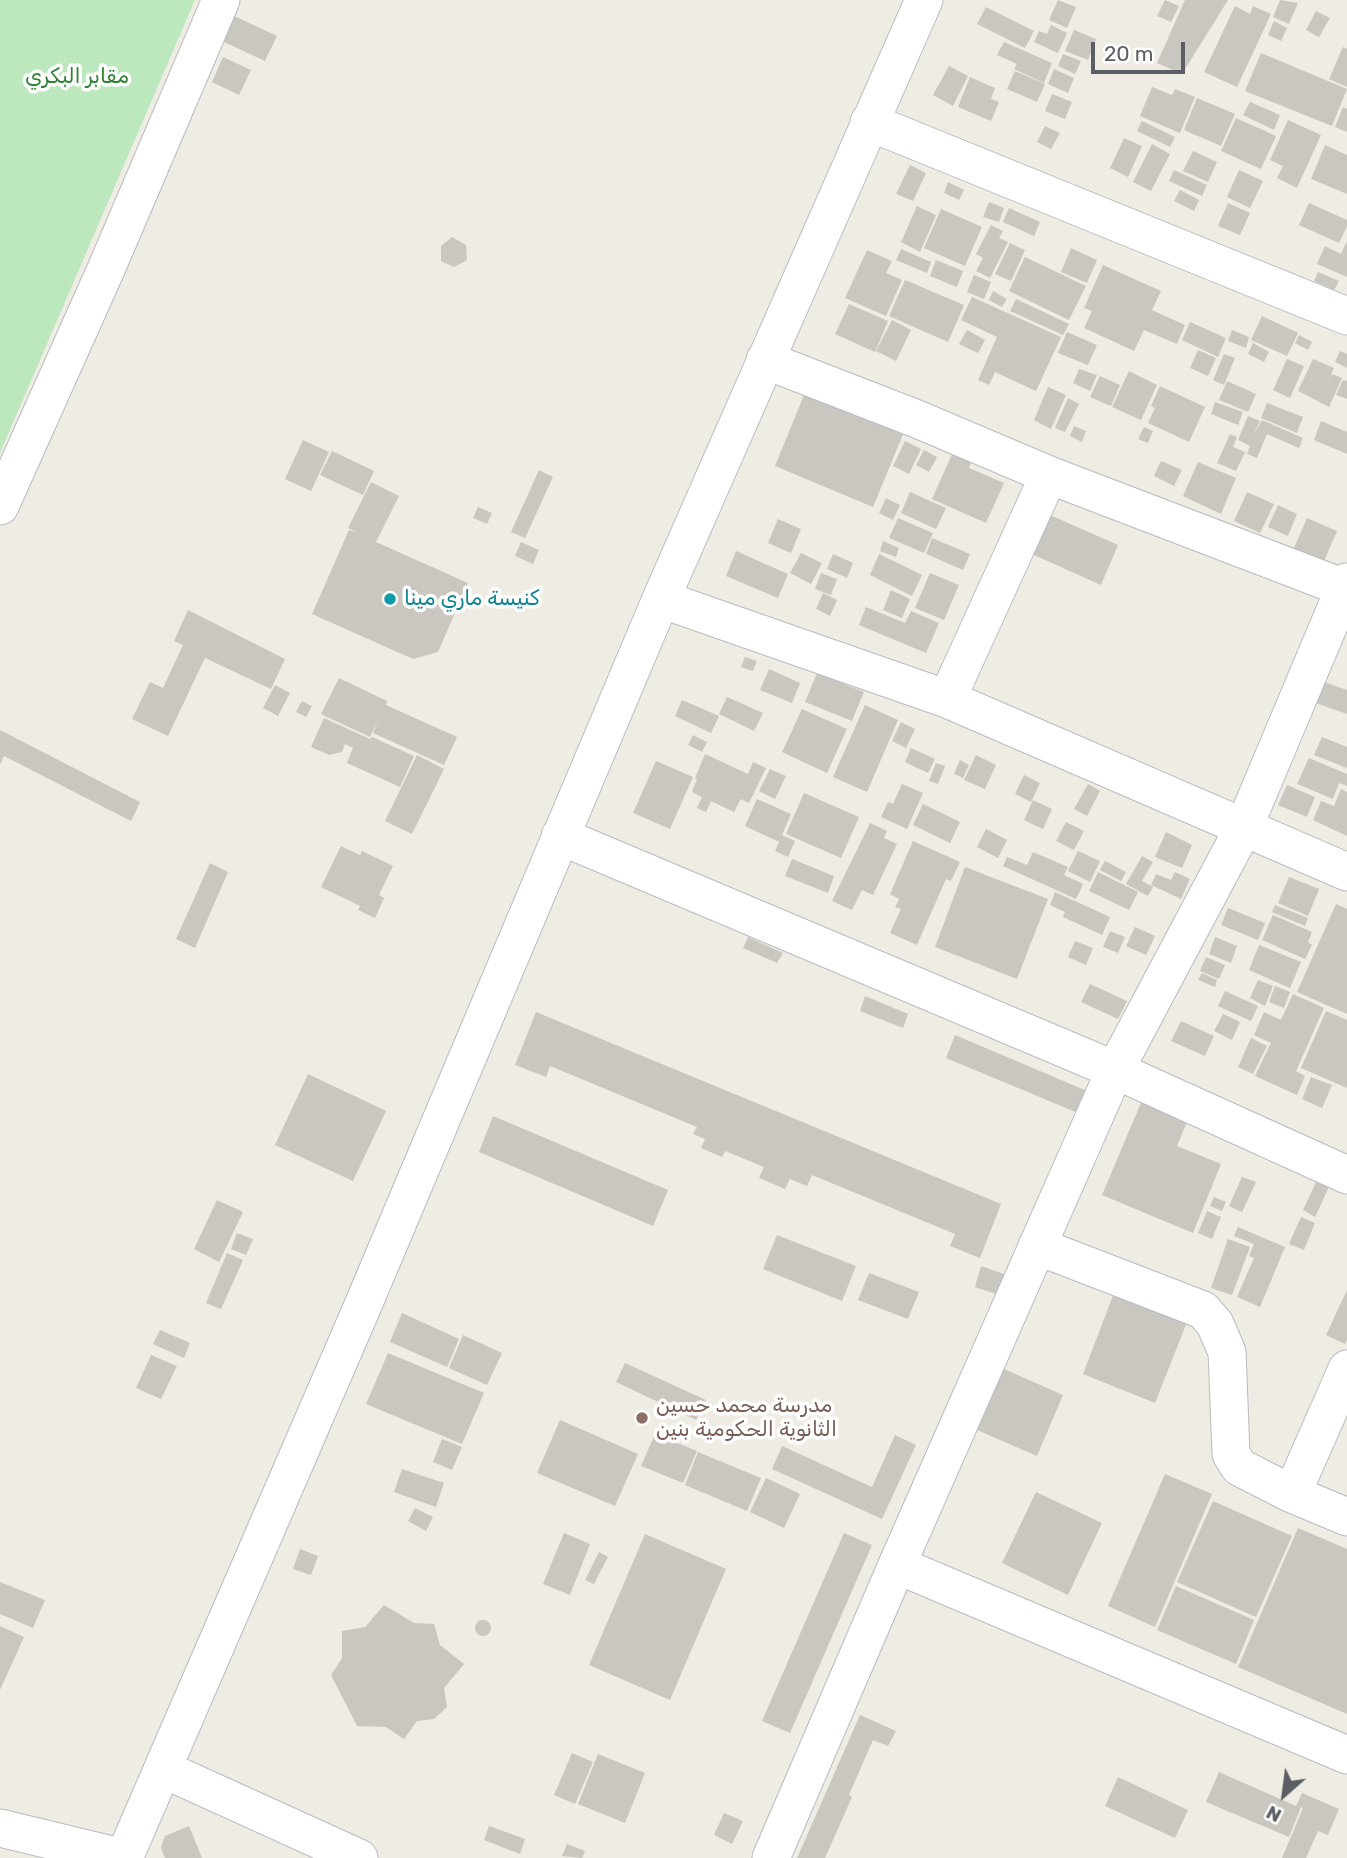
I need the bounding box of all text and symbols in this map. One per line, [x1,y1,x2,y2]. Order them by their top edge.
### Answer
scale bar [1095,28,1190,72]
text: 20 m [1104,41,1153,66]
park label: مقابر البكري [25,64,129,90]
place label: كنيسة ماري مينا [404,586,540,612]
marker: كنيسة ماري مينا [382,591,398,607]
place label: مدرسة محمد حسين الثانوية الحكومية بنين [656,1393,837,1443]
marker: مدرسة محمد حسين الثانوية الحكومية بنين [634,1410,650,1426]
north arrow [1249,1760,1319,1830]
text: N [1262,1801,1285,1827]

